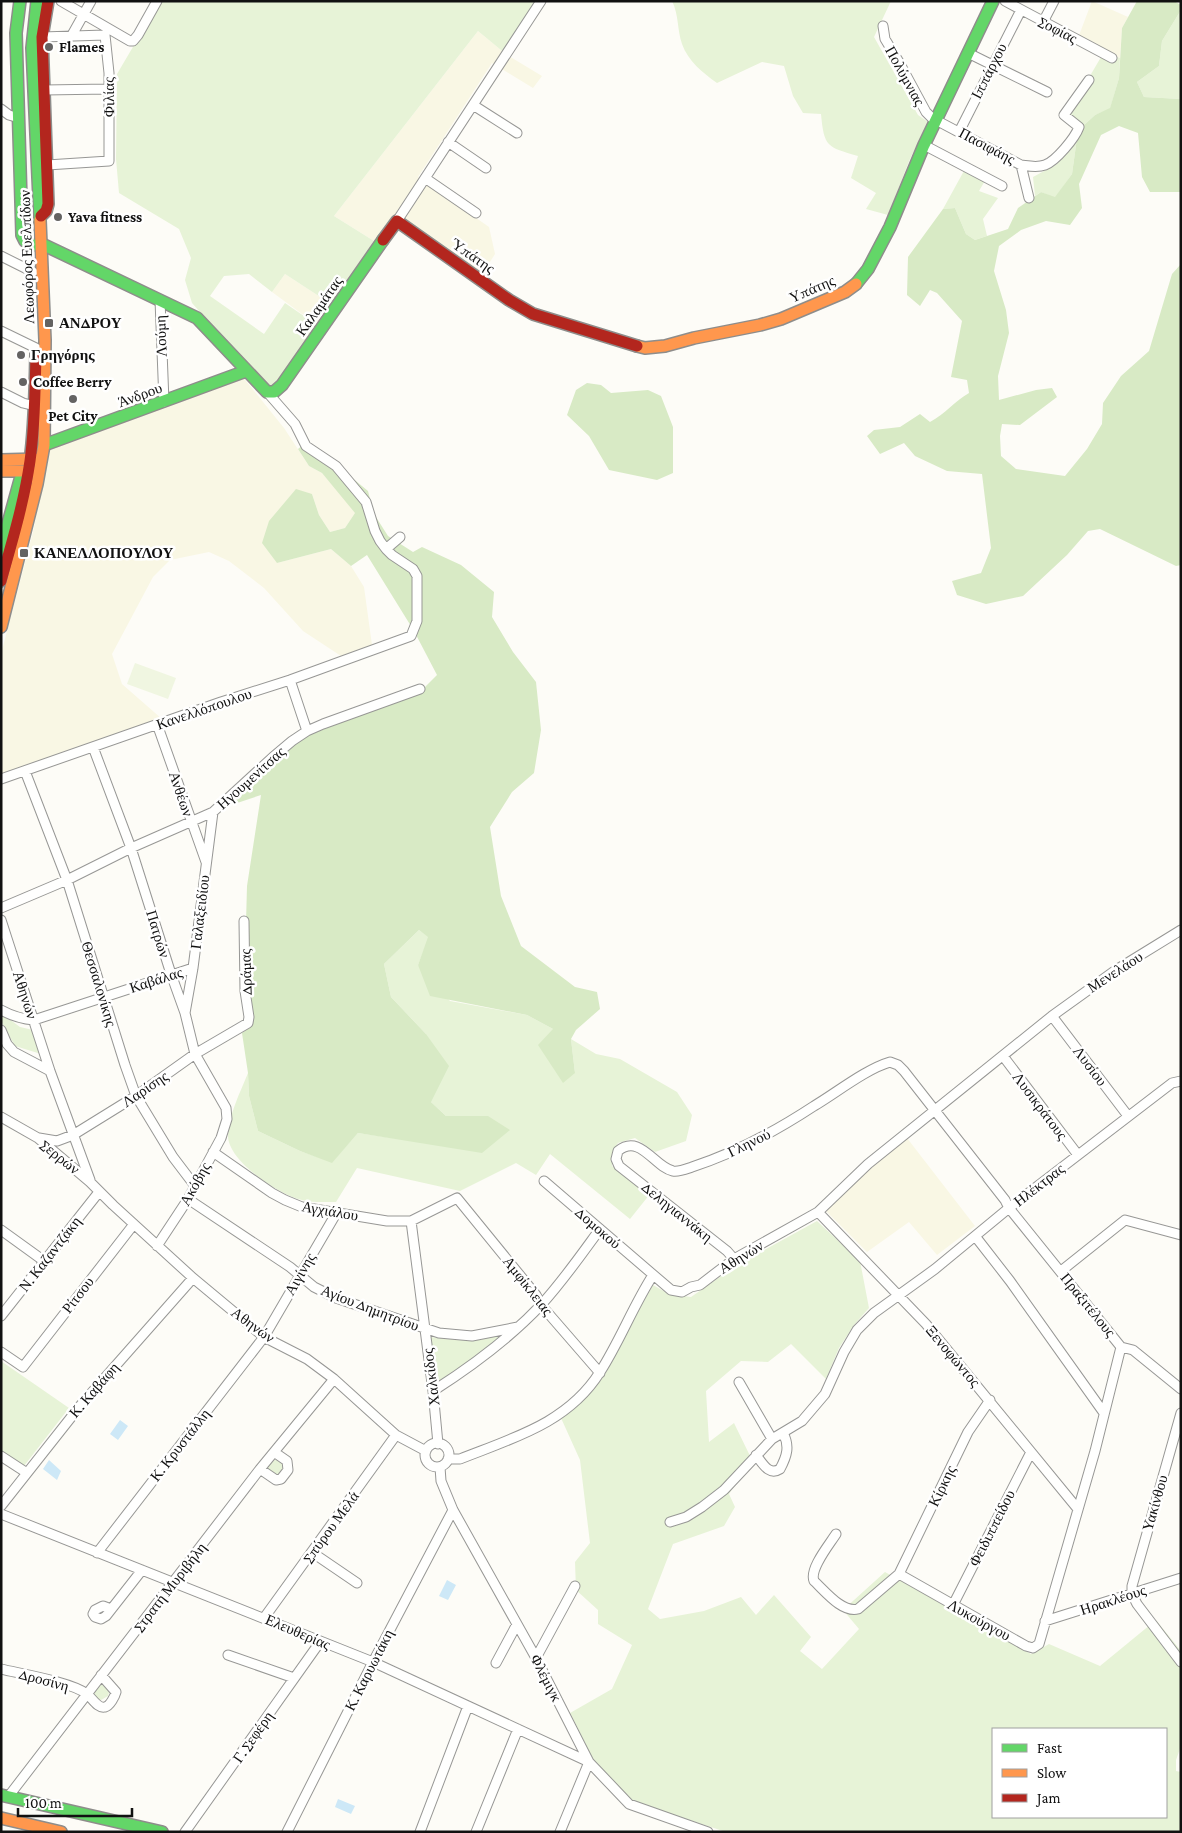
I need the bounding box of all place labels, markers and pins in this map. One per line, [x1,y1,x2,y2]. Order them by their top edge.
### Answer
place label: Flames [59,39,104,55]
marker: Flames [43,41,55,53]
place label: Yava fitness [68,209,142,225]
marker: Yava fitness [52,211,64,223]
place label: ΑΝΔΡΟΥ [59,315,122,331]
marker: ΑΝΔΡΟΥ [43,317,55,329]
place label: Γρηγόρης [31,347,95,363]
marker: Γρηγόρης [15,349,27,361]
place label: Coffee Berry [33,374,112,390]
marker: Coffee Berry [17,376,29,388]
marker: Pet City [67,393,79,405]
place label: Pet City [48,408,98,424]
place label: ΚΑΝΕΛΛΟΠΟΥΛΟΥ [34,545,174,561]
marker: ΚΑΝΕΛΛΟΠΟΥΛΟΥ [18,547,30,559]

